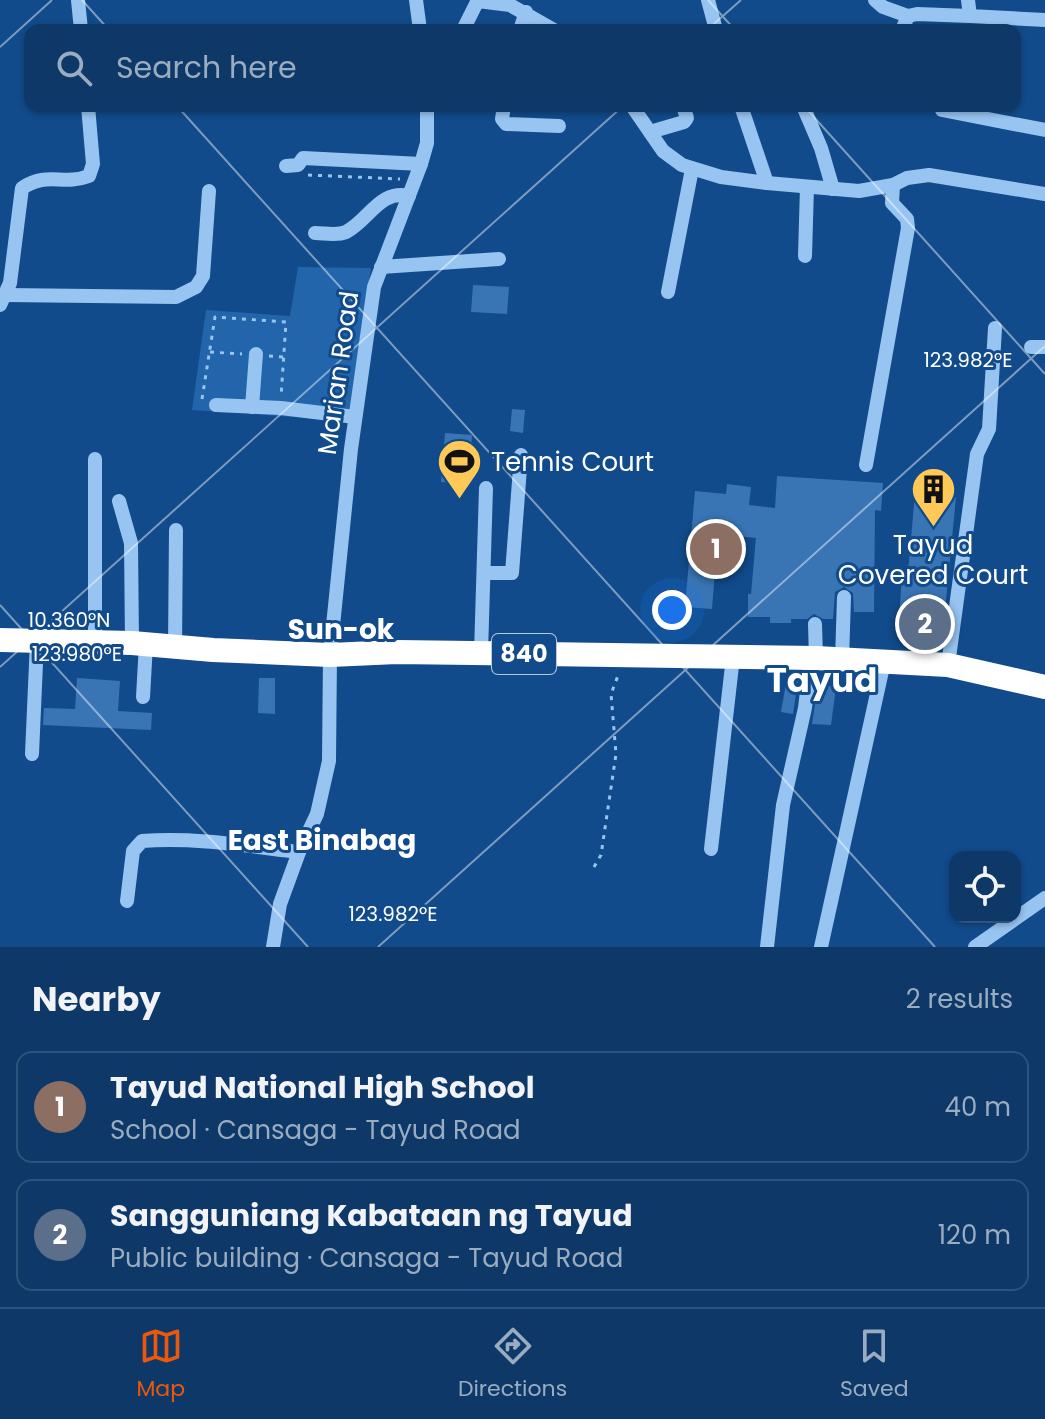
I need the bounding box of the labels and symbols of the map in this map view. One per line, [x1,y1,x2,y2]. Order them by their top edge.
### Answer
street label: Marian Road [309,289,367,457]
text: 123.982°E [923,346,1013,374]
sports icon: Tennis Court [436,438,484,501]
place label: Tennis Court [491,444,654,480]
building icon: Tayud Covered Court [909,466,957,529]
pin: 1 [690,519,742,579]
place label: Tayud Covered Court [838,527,1028,593]
your location [652,590,692,630]
pin: 2 [899,594,951,654]
text: 10.360°N [28,606,110,634]
district label: Sun-ok [288,610,395,649]
road number: 840 [492,634,556,674]
text: 123.980°E [32,640,122,668]
district label: Tayud [767,656,877,704]
district label: East Binabag [228,821,416,860]
text: 123.982°E [348,900,438,928]

